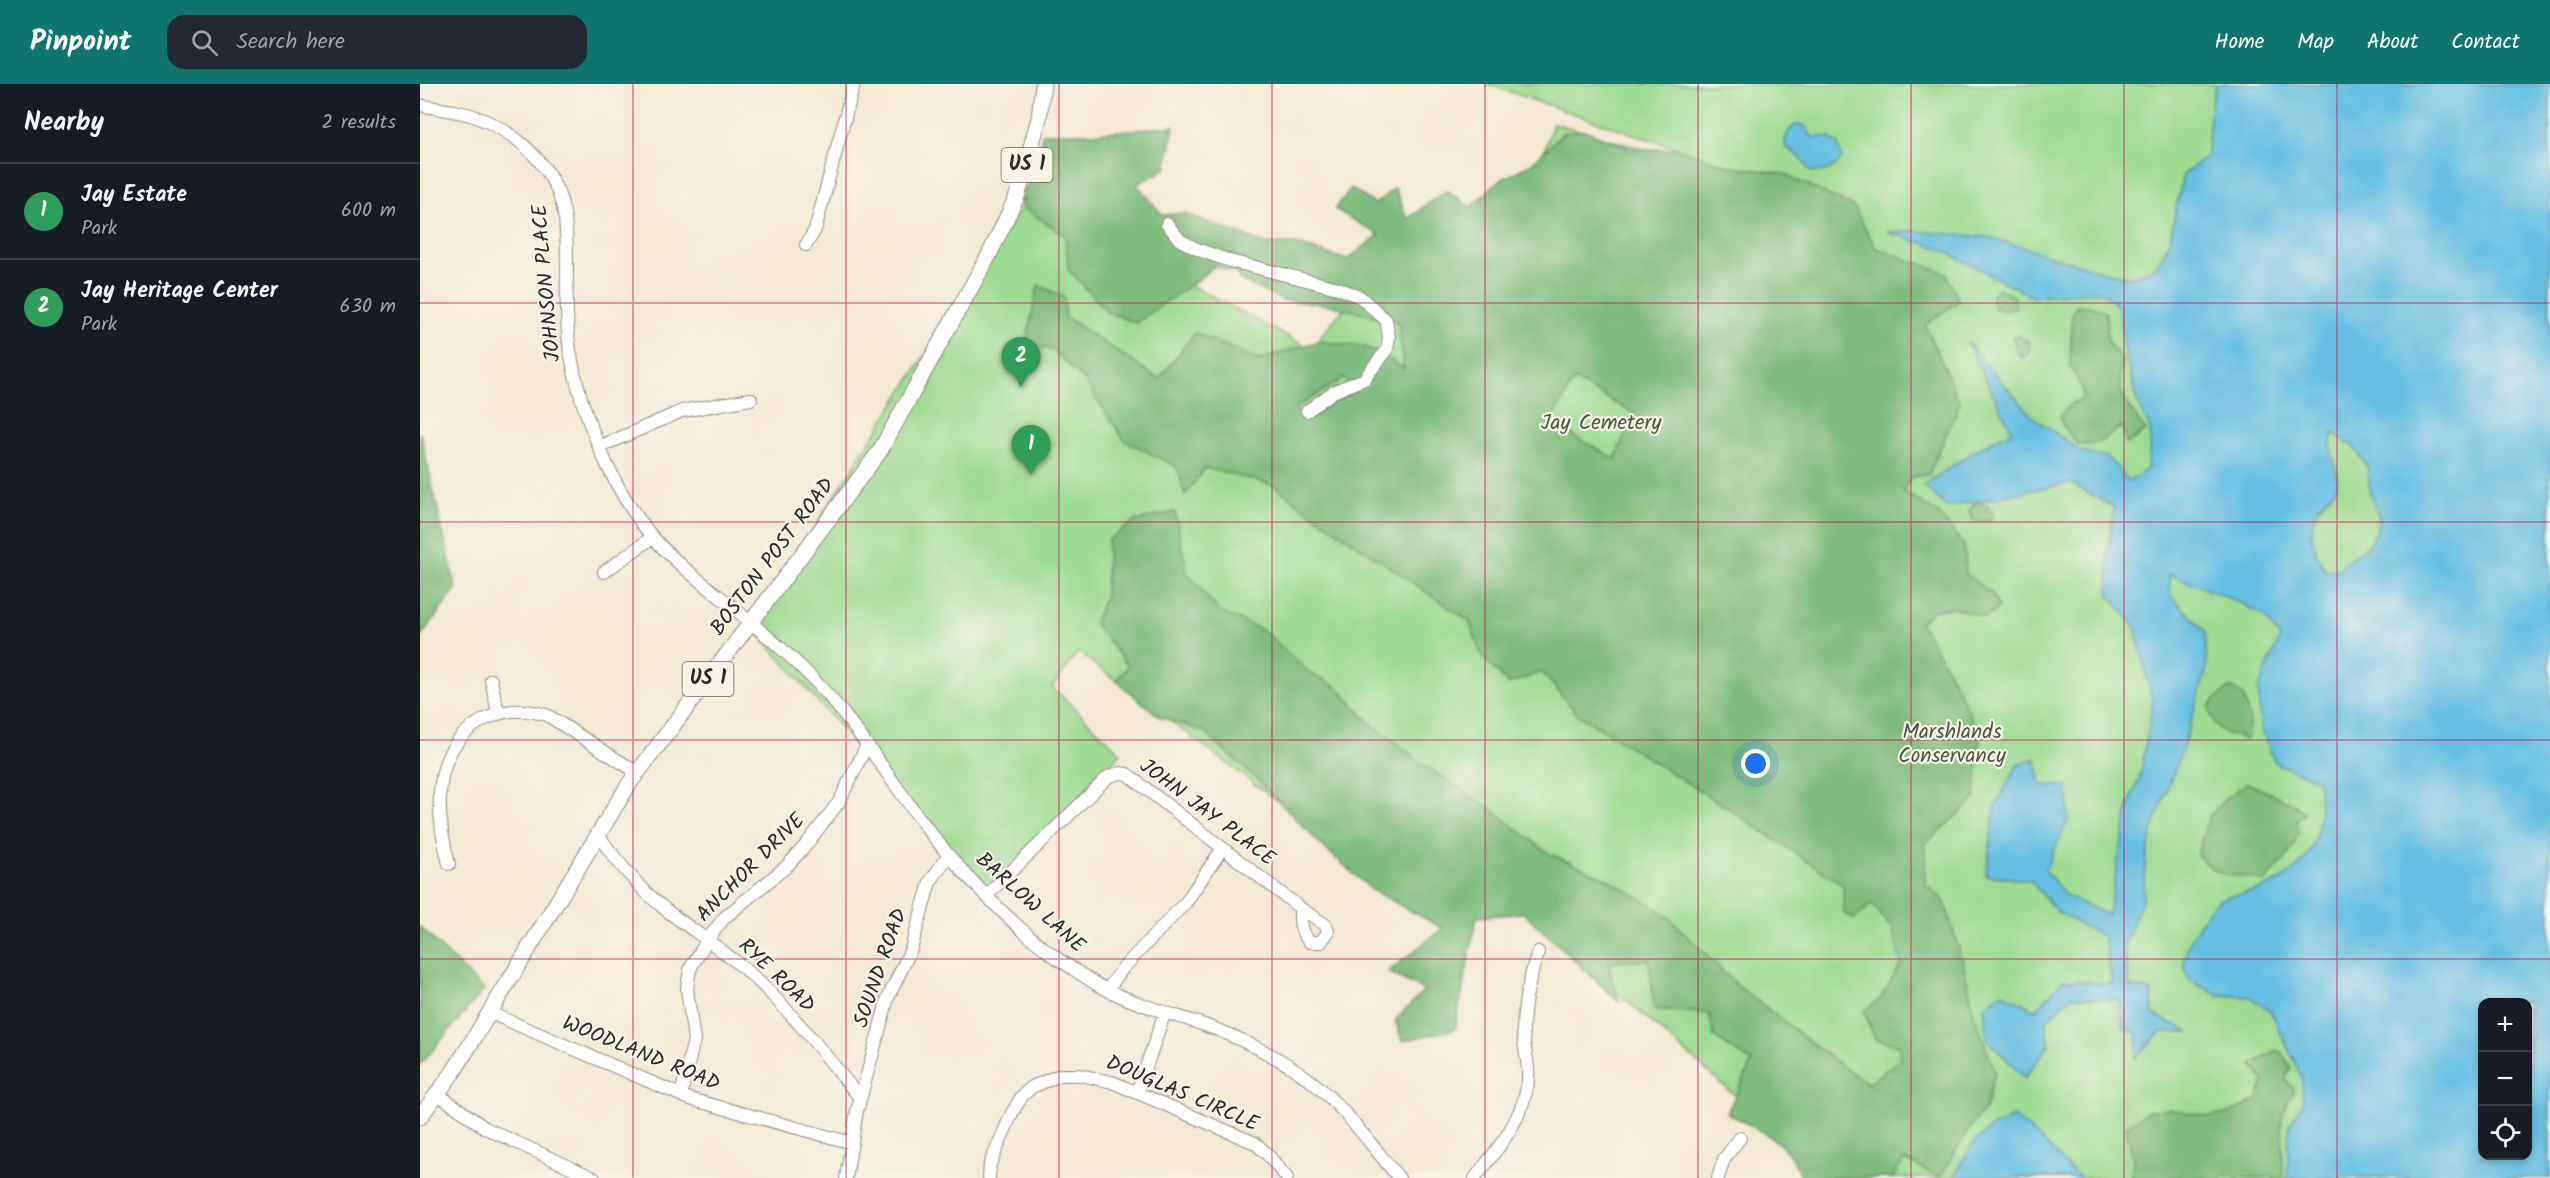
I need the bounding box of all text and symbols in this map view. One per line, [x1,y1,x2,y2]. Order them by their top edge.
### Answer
search box [167,15,587,69]
text: Pinpoint [30,20,131,65]
text: Search here [236,25,345,60]
icon: search [188,26,221,59]
text: Home [2215,26,2264,59]
text: Map [2297,26,2334,59]
text: About [2367,26,2418,59]
text: Contact [2451,26,2520,59]
text: Nearby [24,102,104,144]
text: 2 results [321,107,396,139]
road number: US 1 [1002,148,1052,182]
text: Jay Estate [81,178,187,213]
text: 1 [40,195,47,227]
text: 600 m [341,195,396,227]
street label: JOHNSON PLACE [524,202,570,363]
text: Park [81,213,117,245]
text: Jay Heritage Center [81,274,278,309]
text: 2 [38,291,49,323]
text: 630 m [340,291,396,323]
text: Park [81,309,117,341]
pin: 2 [1002,338,1040,387]
park label: Jay Cemetery [1541,407,1661,440]
pin: 1 [1012,426,1050,475]
street label: BOSTON POST ROAD [702,471,844,643]
road number: US 1 [682,662,734,696]
park label: Marshlands Conservancy [1898,716,2006,773]
your location [1741,749,1770,778]
street label: JOHN JAY PLACE [1132,751,1283,876]
street label: ANCHOR DRIVE [689,805,814,930]
street label: BARLOW LANE [968,844,1093,962]
street label: SOUND ROAD [845,904,917,1032]
street label: RYE ROAD [730,931,822,1021]
map controls [2478,998,2532,1160]
button: + [2478,998,2532,1052]
street label: WOODLAND ROAD [557,1007,725,1101]
street label: DOUGLAS CIRCLE [1100,1047,1264,1141]
button: − [2478,1052,2532,1106]
button: locate [2478,1106,2532,1160]

